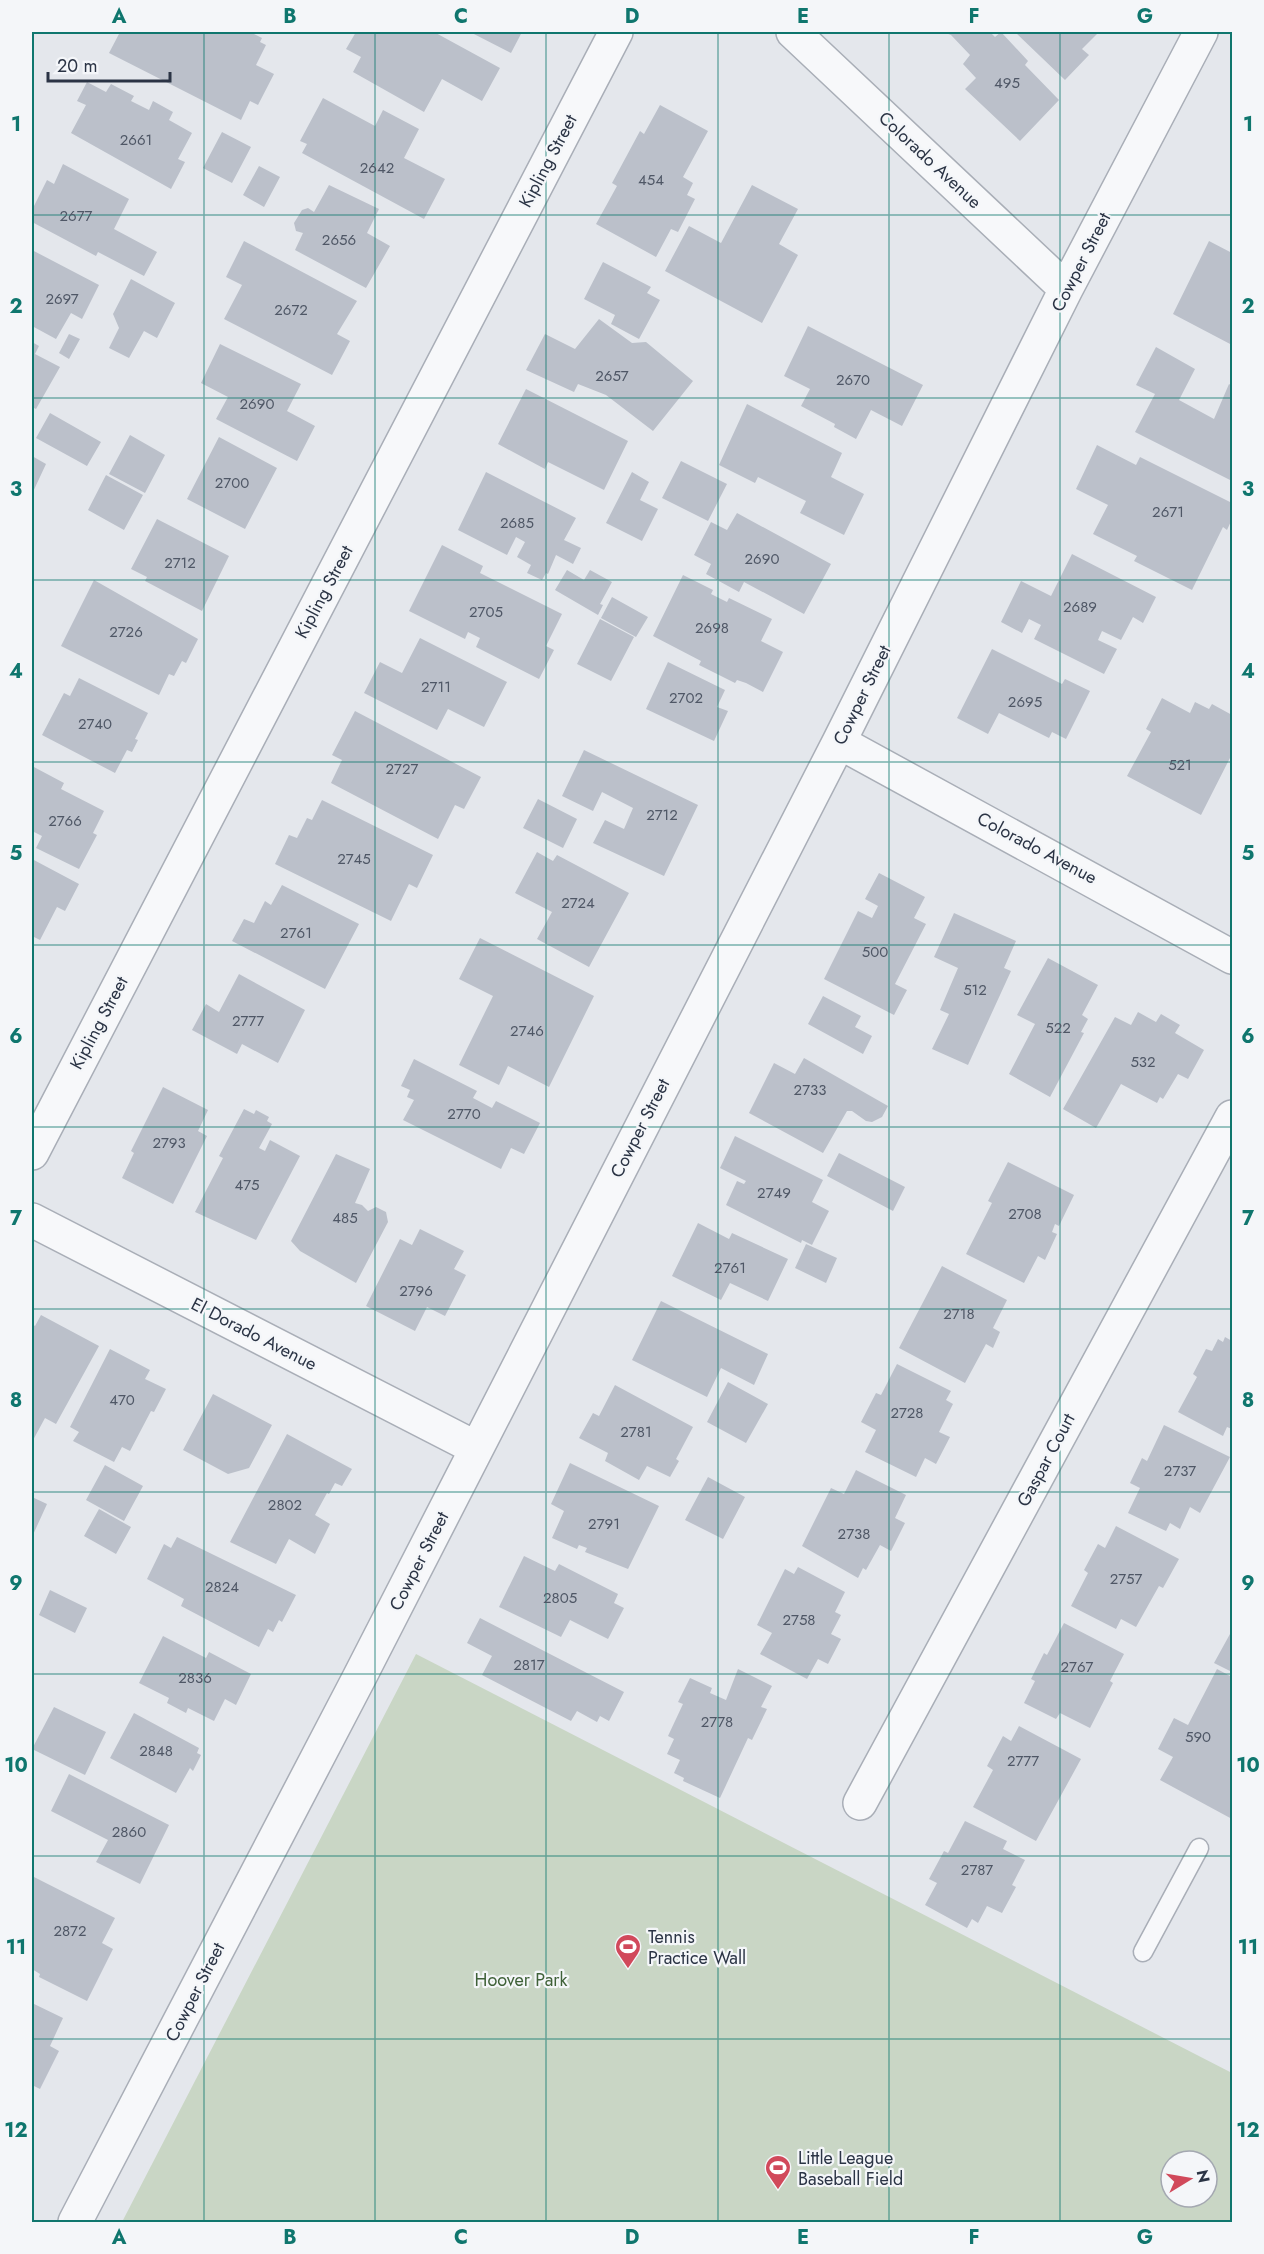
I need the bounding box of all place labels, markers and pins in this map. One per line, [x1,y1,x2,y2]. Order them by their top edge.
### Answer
place label: Tennis Practice Wall [648,1924,746,1971]
sports icon: Tennis Practice Wall [613,1932,643,1970]
place label: Little League Baseball Field [798,2145,903,2192]
sports icon: Little League Baseball Field [763,2153,793,2191]

